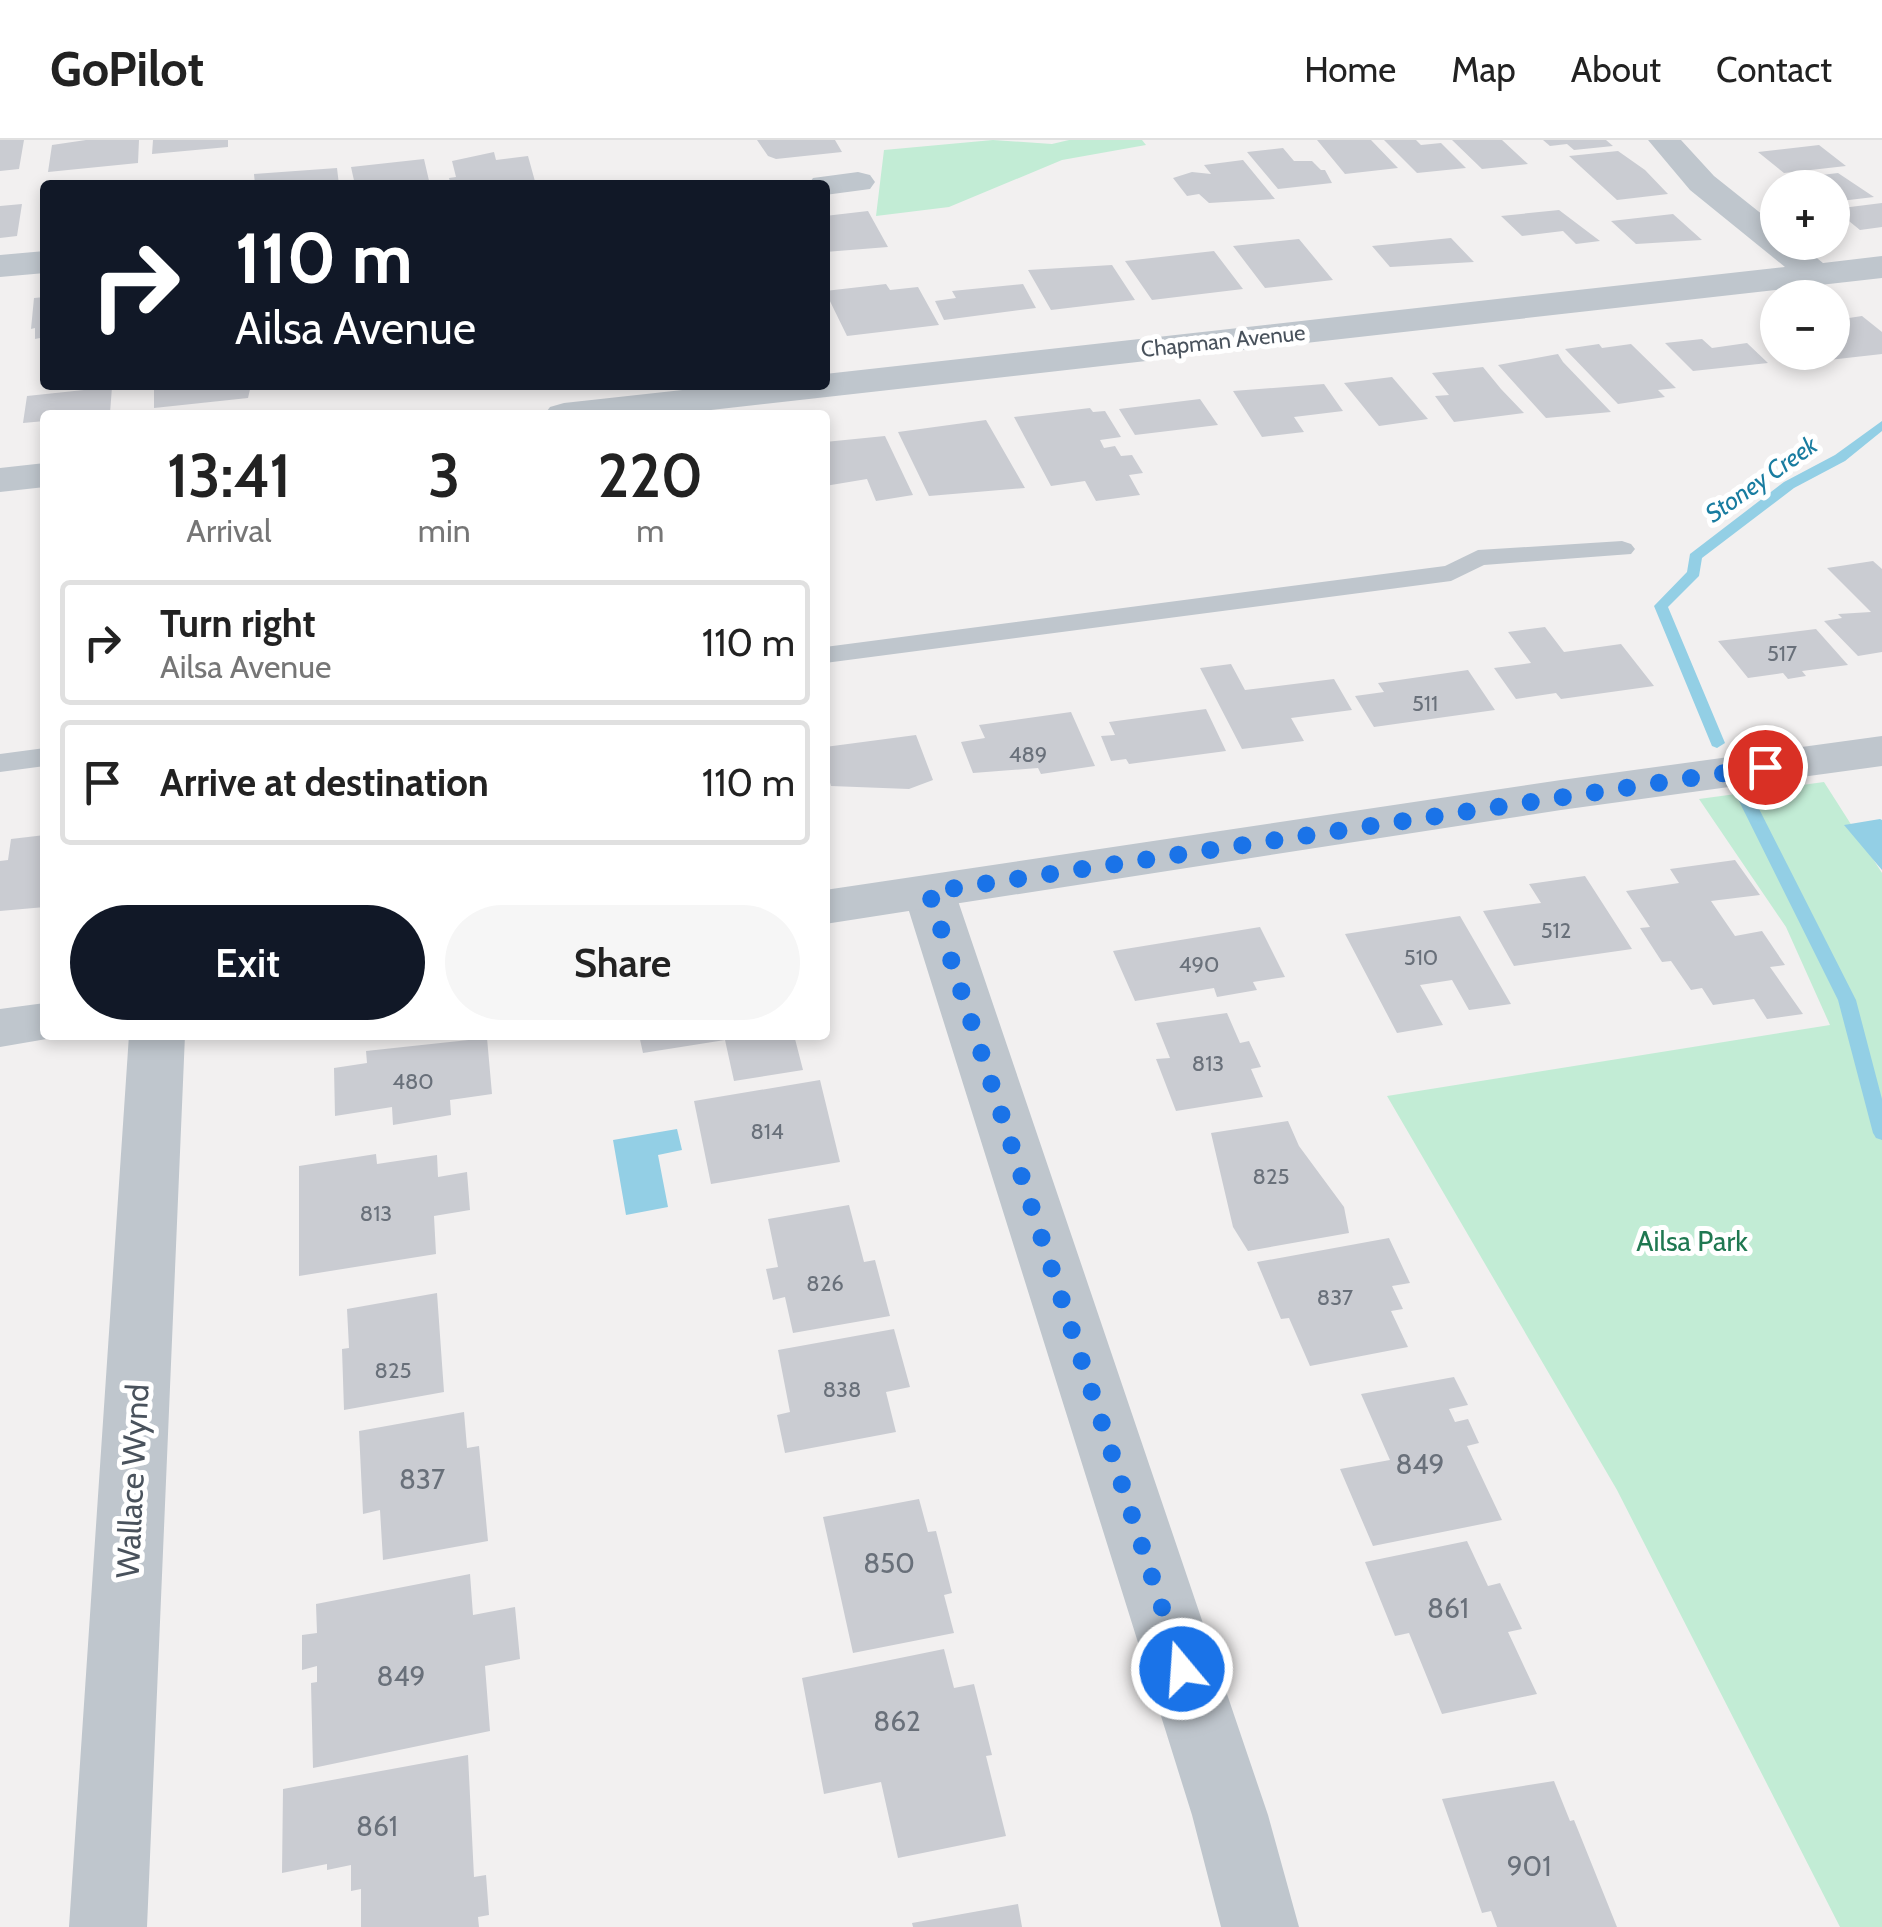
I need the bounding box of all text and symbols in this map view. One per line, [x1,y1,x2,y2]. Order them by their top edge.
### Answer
text: GoPilot [50,40,204,98]
text: Home [1304,48,1396,91]
text: Map [1451,48,1516,91]
text: About [1571,48,1661,91]
text: Contact [1716,48,1832,91]
map controls [1760,170,1850,370]
button: + [1760,170,1850,260]
text: 110 m [235,215,413,301]
icon: right [70,220,200,350]
button: − [1760,280,1850,370]
text: Ailsa Avenue [235,301,476,355]
street label: Chapman Avenue [1139,319,1307,363]
water label: Stoney Creek [1699,429,1824,529]
text: 13:41 [167,439,291,512]
text: 3 [428,439,460,512]
text: 220 [598,439,703,512]
text: Arrival [186,511,272,550]
text: min [418,511,471,550]
text: m [636,511,664,550]
text: Turn right [160,600,316,647]
icon: right [75,615,130,670]
text: 110 m [702,619,795,666]
house number: 517 [1767,640,1797,667]
text: Ailsa Avenue [160,647,331,686]
house number: 511 [1412,690,1438,717]
pin [1723,725,1808,810]
icon: arrive [1738,740,1793,795]
house number: 489 [1009,741,1047,768]
icon: arrive [75,755,130,810]
text: Arrive at destination [160,759,489,806]
text: 110 m [702,759,795,806]
button: Exit [70,905,425,1020]
button: Share [445,905,800,1020]
house number: 512 [1541,917,1571,944]
house number: 510 [1404,944,1438,971]
house number: 490 [1179,951,1219,978]
house number: 813 [1192,1050,1224,1077]
house number: 480 [392,1068,434,1095]
house number: 814 [750,1118,784,1145]
house number: 825 [1253,1163,1289,1190]
house number: 813 [360,1200,392,1227]
park label: Ailsa Park [1636,1224,1748,1258]
house number: 826 [806,1270,844,1297]
house number: 837 [1317,1284,1353,1311]
house number: 825 [375,1357,411,1384]
house number: 838 [823,1376,861,1403]
street label: Wallace Wynd [107,1383,157,1579]
house number: 849 [1395,1447,1445,1481]
house number: 837 [399,1462,445,1496]
house number: 850 [863,1546,915,1580]
house number: 861 [1427,1591,1469,1625]
position arrow [1130,1617,1234,1721]
house number: 849 [376,1659,426,1693]
house number: 862 [873,1704,921,1738]
house number: 861 [356,1809,398,1843]
house number: 901 [1507,1849,1551,1883]

